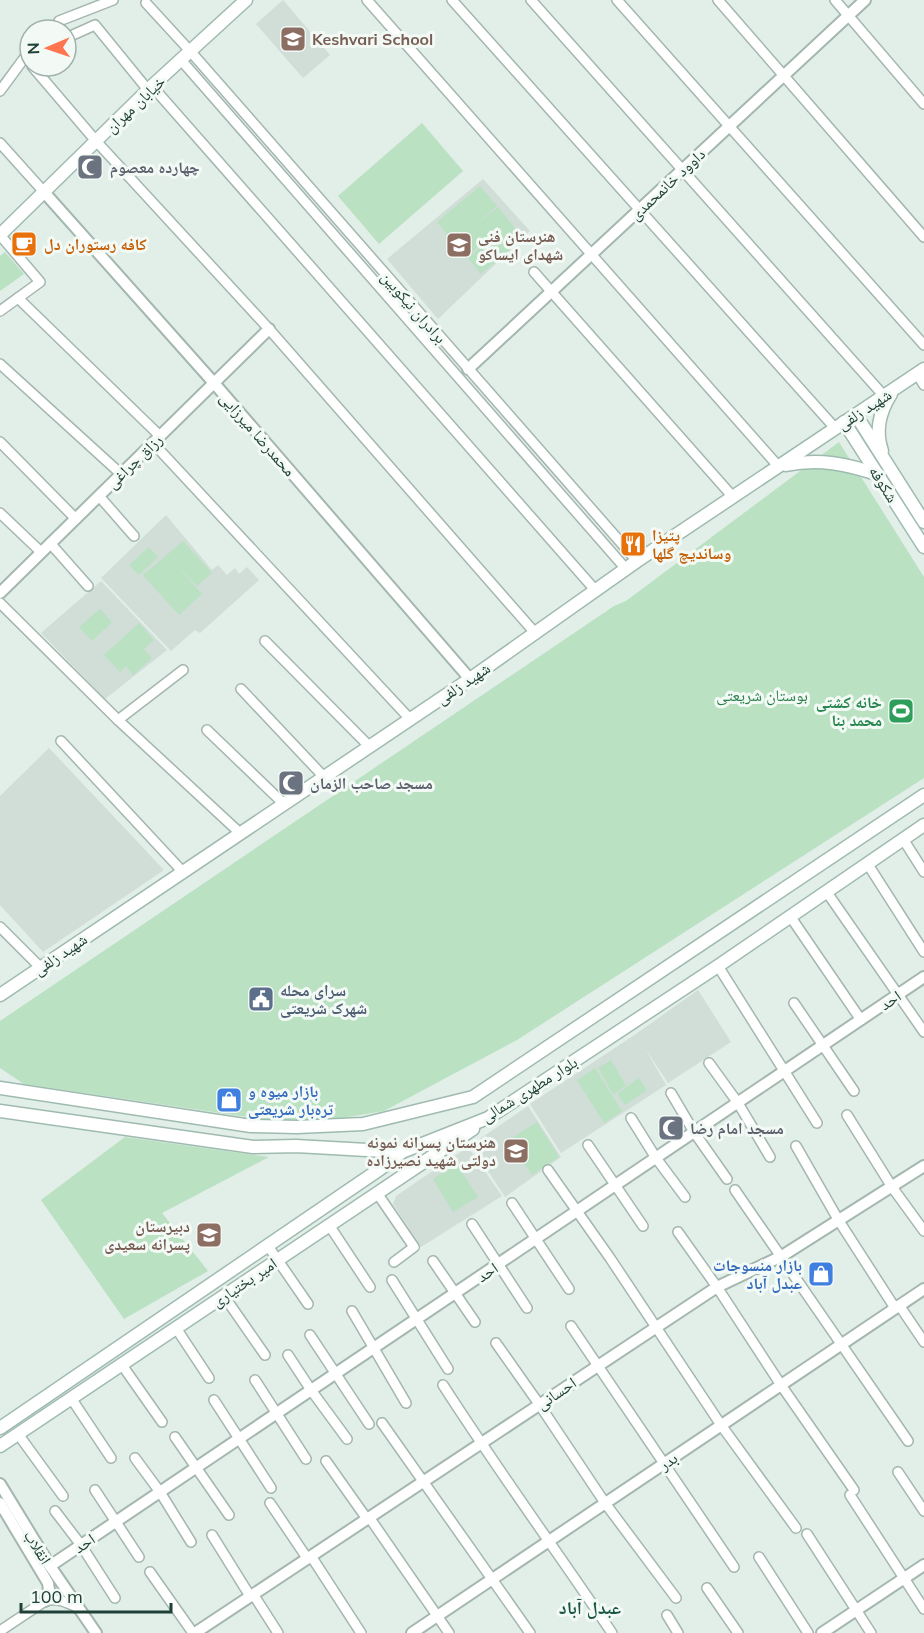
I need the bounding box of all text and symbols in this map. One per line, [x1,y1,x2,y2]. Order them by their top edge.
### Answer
north arrow [18,18,78,78]
school or university icon: Keshvari School [278,24,308,54]
place label: Keshvari School [312,29,433,49]
text: N [23,42,43,55]
street label: خیابان مهران [101,71,170,138]
street label: داوود خانمحمدی [625,144,710,225]
mosque icon: چهارده معصوم [75,152,105,182]
place label: چهارده معصوم [110,157,200,179]
place label: هنرستان فنی شهدای ایساکو [478,226,563,264]
cafe icon: کافه رستوران دل [9,229,39,259]
school or university icon: هنرستان فنی شهدای ایساکو [444,230,474,260]
place label: کافه رستوران دل [44,234,147,254]
street label: برادران نیکوبین [376,267,451,348]
street label: شهید زلفی [833,384,896,435]
street label: محمدرضا میرزایی [215,388,300,481]
street label: رزاق چراغی [102,429,167,493]
street label: شکوفه [865,462,903,506]
place label: پتیزا وساندیچ گلها [652,525,731,564]
restaurant icon: پتیزا وساندیچ گلها [618,529,648,559]
street label: شهید زلفی [432,658,494,709]
park label: بوستان شریعتی [716,685,808,706]
place label: خانه کشتی محمد بنا [816,692,882,730]
sports icon: خانه کشتی محمد بنا [886,696,916,726]
mosque icon: مسجد صاحب الزمان [276,768,306,798]
place label: مسجد صاحب الزمان [310,773,433,793]
street label: شهید زلفی [29,929,91,980]
place label: سرای محله شهرک شریعتی [280,980,367,1018]
public building icon: سرای محله شهرک شریعتی [246,984,276,1014]
street label: احد [875,986,905,1014]
street label: بلوار مطهری شمالی [477,1051,581,1127]
place label: بازار میوه و تره‌بار شریعتی [248,1081,334,1119]
shop icon: بازار میوه و تره‌بار شریعتی [214,1085,244,1115]
mosque icon: مسجد امام رضا [656,1113,686,1143]
place label: مسجد امام رضا [690,1118,784,1140]
place label: هنرستان پسرانه نمونه دولتی شهید نصیرزاده [367,1132,496,1170]
school or university icon: هنرستان پسرانه نمونه دولتی شهید نصیرزاده [501,1136,531,1166]
place label: دبیرستان پسرانه سعیدی [104,1216,190,1254]
school or university icon: دبیرستان پسرانه سعیدی [194,1220,224,1250]
street label: امیر بختیاری [208,1253,281,1312]
place label: بازار منسوجات عبدل آباد [713,1255,802,1293]
street label: احد [472,1258,502,1286]
shop icon: بازار منسوجات عبدل آباد [806,1259,836,1289]
street label: احسانی [532,1372,580,1414]
street label: بدر [654,1448,681,1475]
street label: انقلاب [20,1526,56,1568]
street label: احد [69,1529,99,1557]
scale bar [21,1576,171,1614]
text: 100 m [30,1585,83,1608]
district label: عبدل آباد [559,1596,621,1619]

